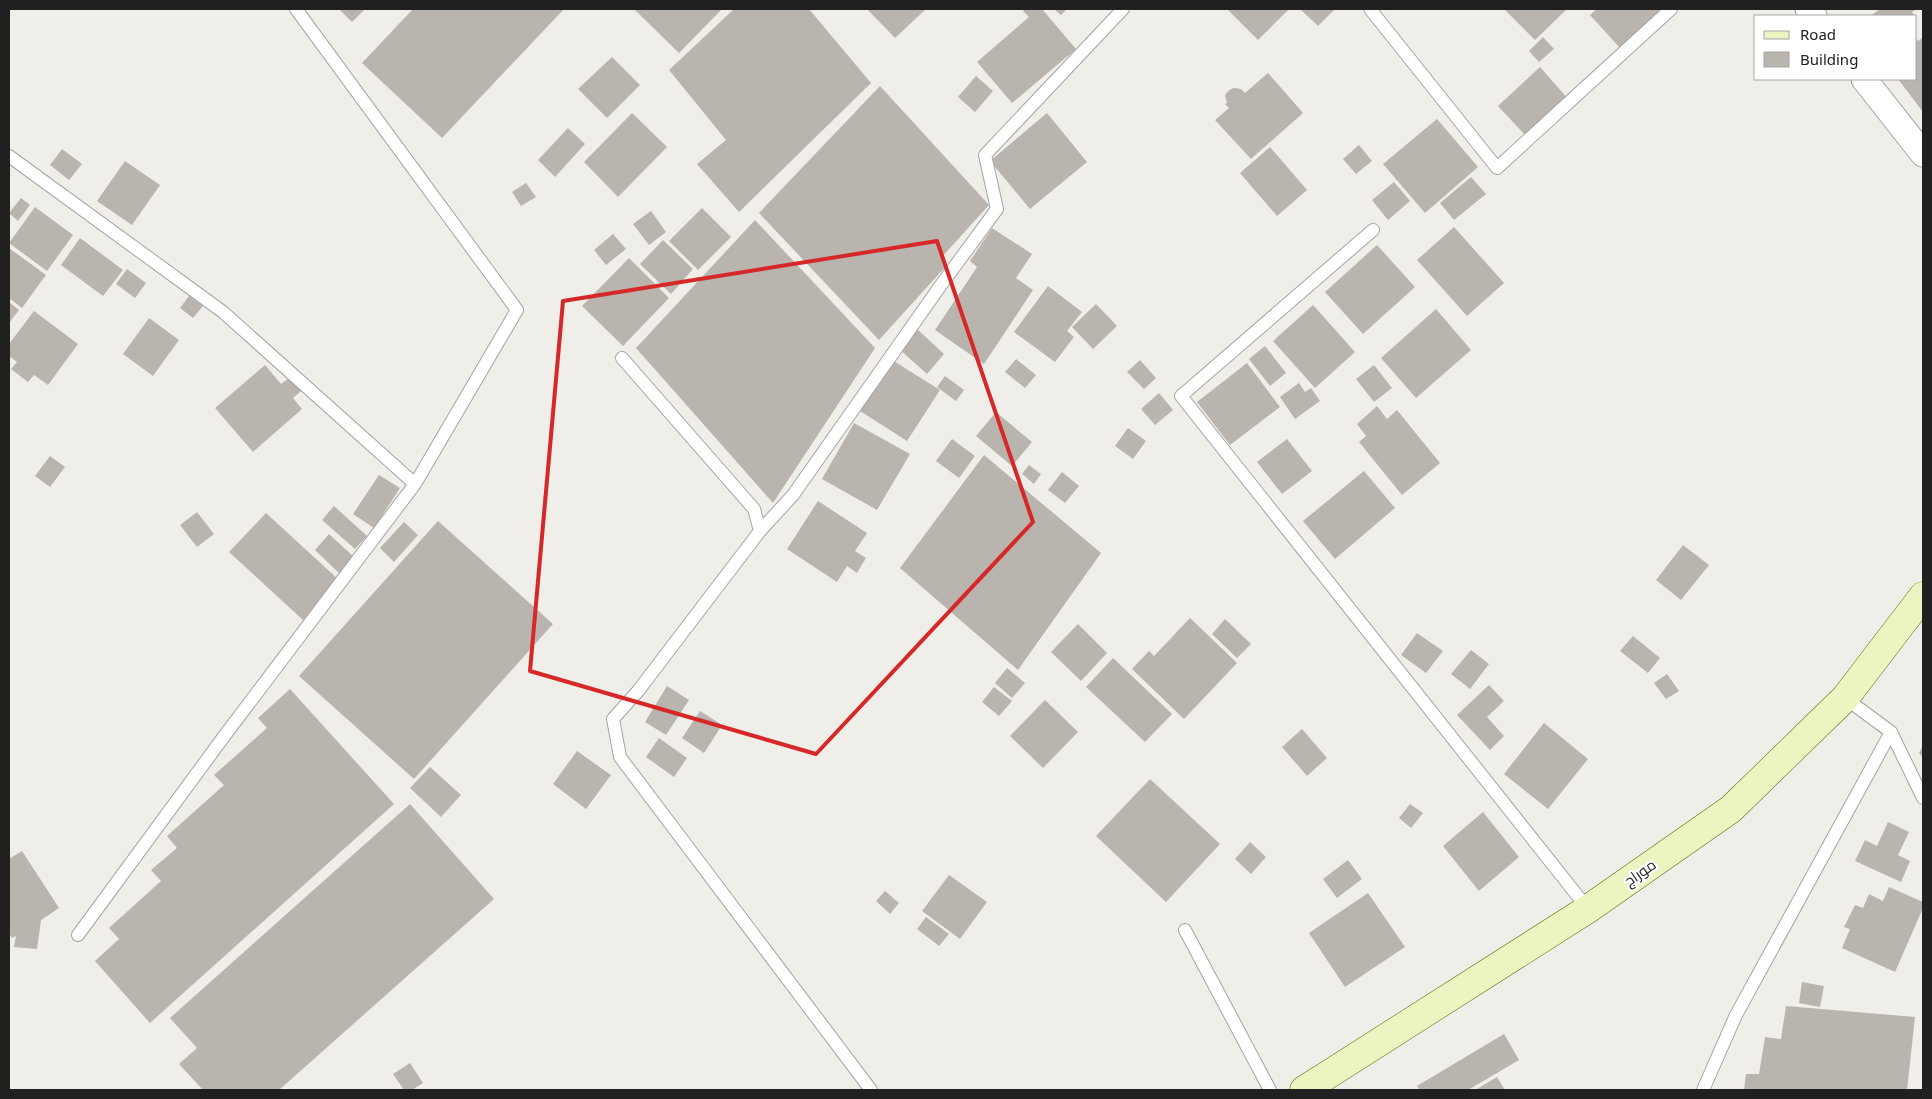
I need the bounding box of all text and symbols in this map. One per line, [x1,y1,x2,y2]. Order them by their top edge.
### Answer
legend [1754,15,1917,80]
text: Road [1800,24,1836,44]
text: Building [1800,49,1858,69]
street label: موراج [1619,854,1661,892]

